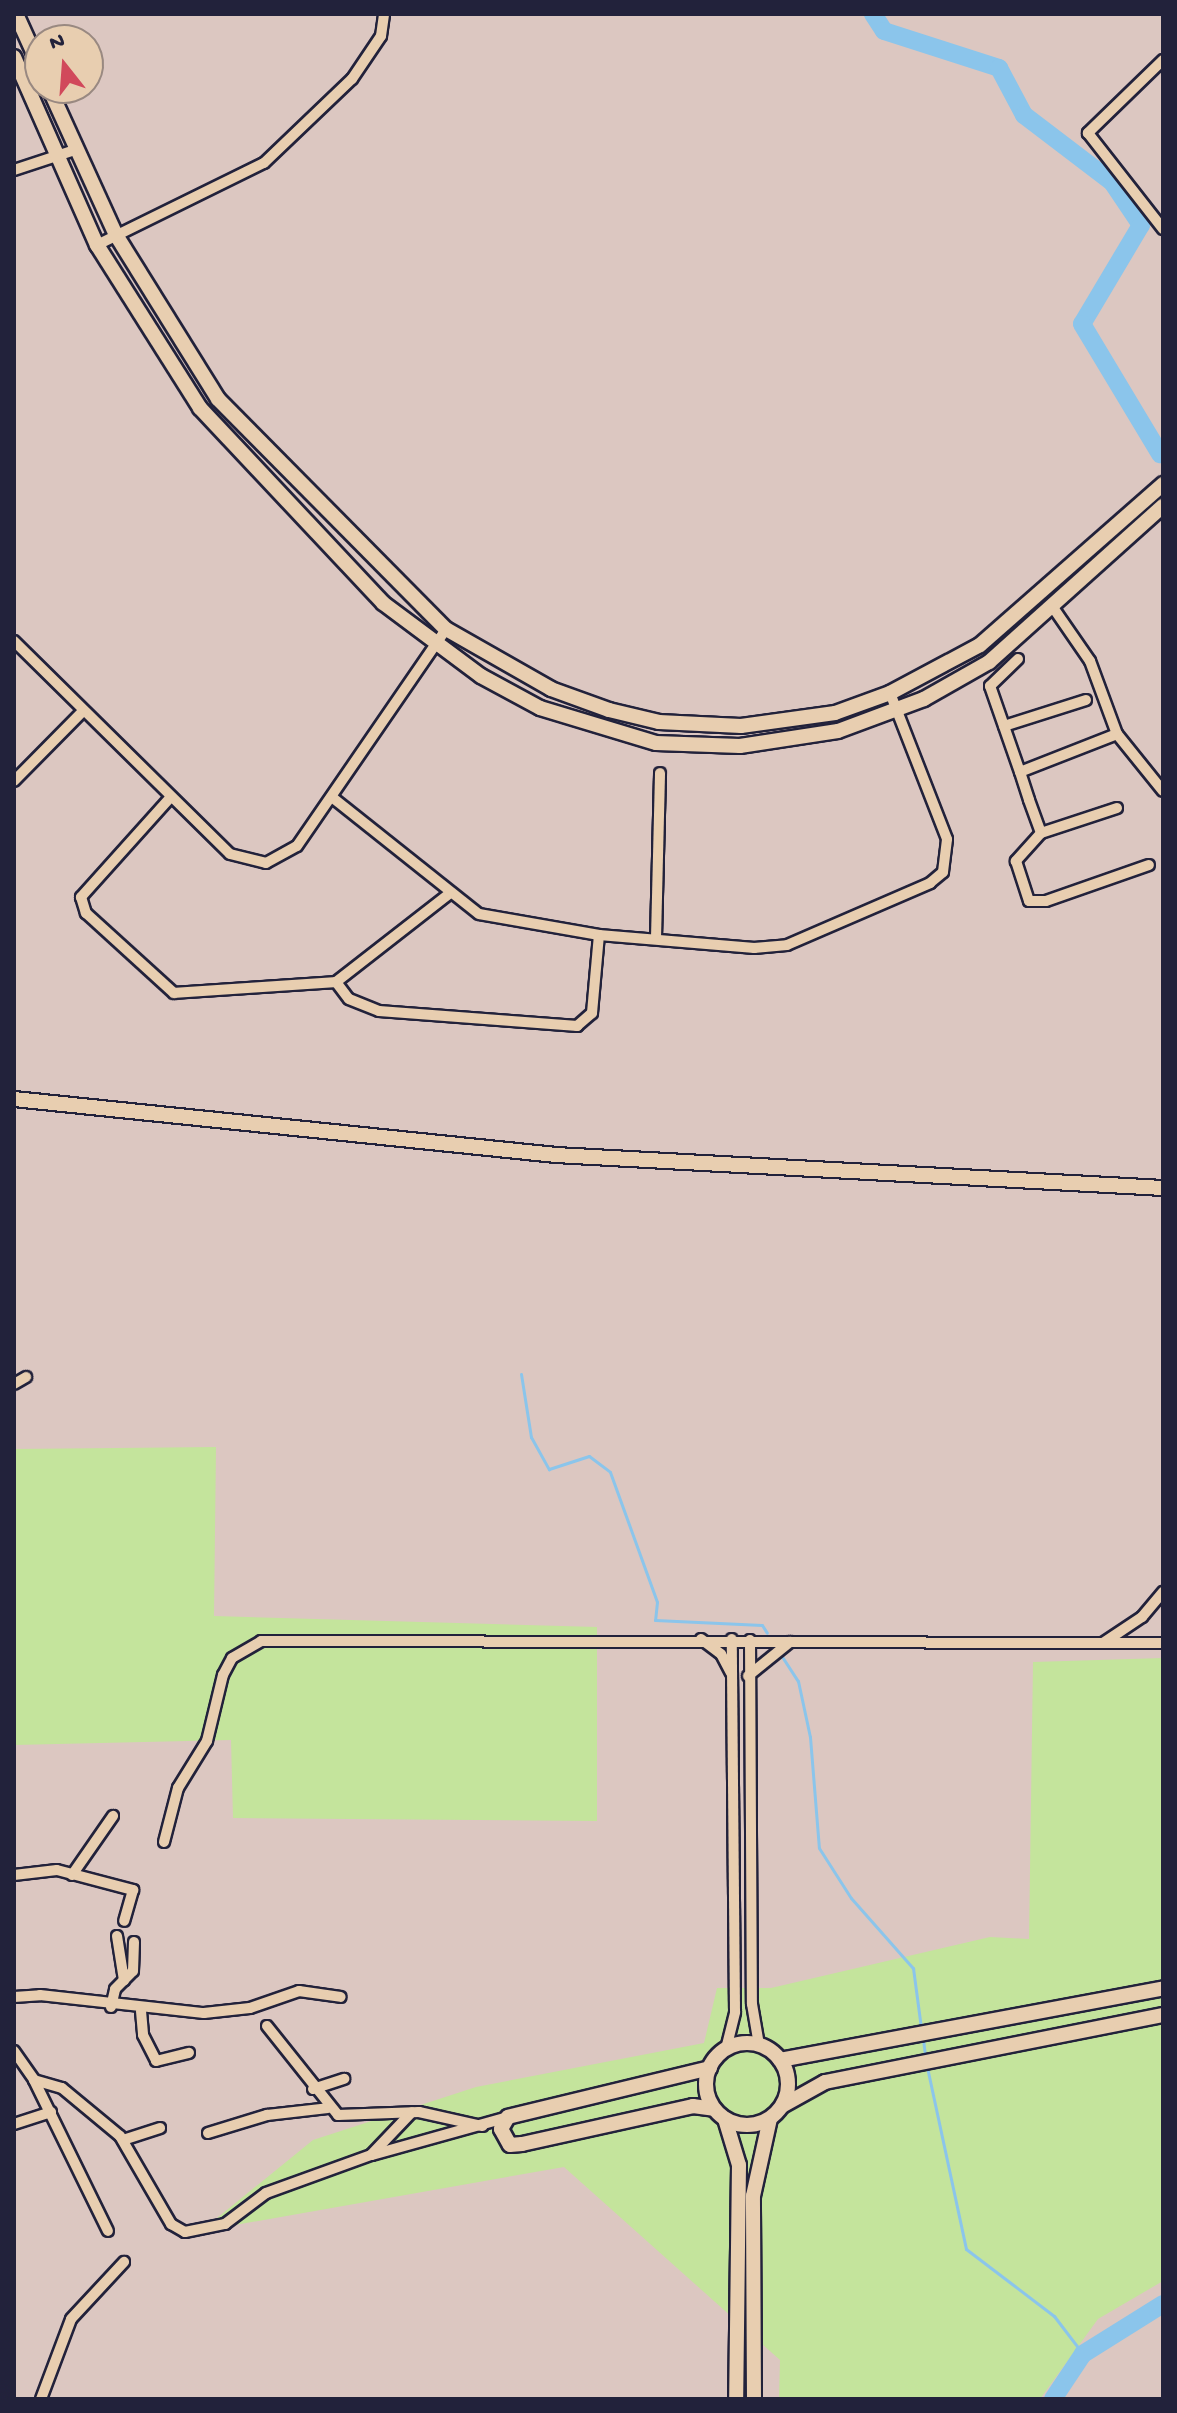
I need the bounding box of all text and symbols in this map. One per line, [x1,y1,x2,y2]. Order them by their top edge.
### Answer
north arrow [24,24,104,104]
text: N [47,28,68,57]

